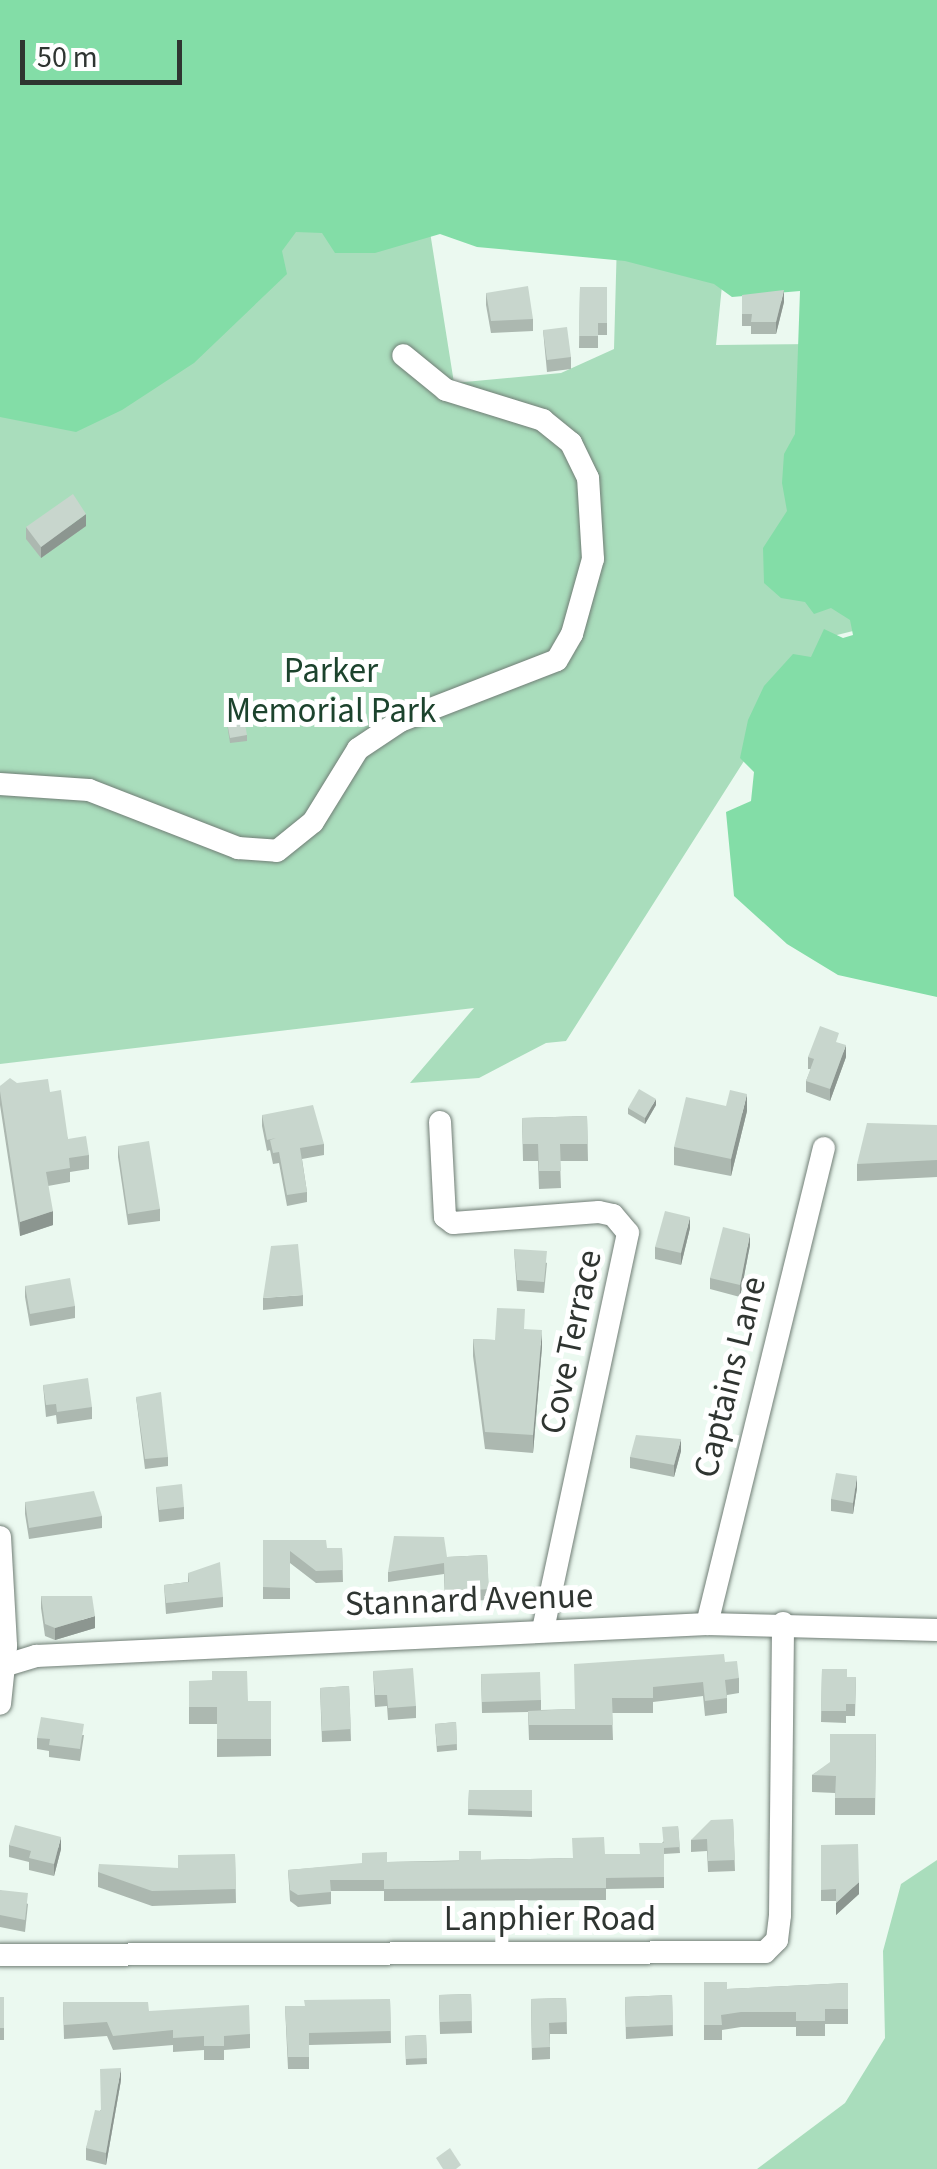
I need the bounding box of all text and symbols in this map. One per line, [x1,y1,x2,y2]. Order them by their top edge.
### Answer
scale bar [25,20,188,82]
text: 50 m [37,36,98,79]
park label: Parker Memorial Park [226,650,436,732]
street label: Cove Terrace [531,1246,611,1438]
street label: Captains Lane [685,1272,775,1482]
street label: Stannard Avenue [344,1575,594,1625]
street label: Lanphier Road [444,1898,656,1940]

